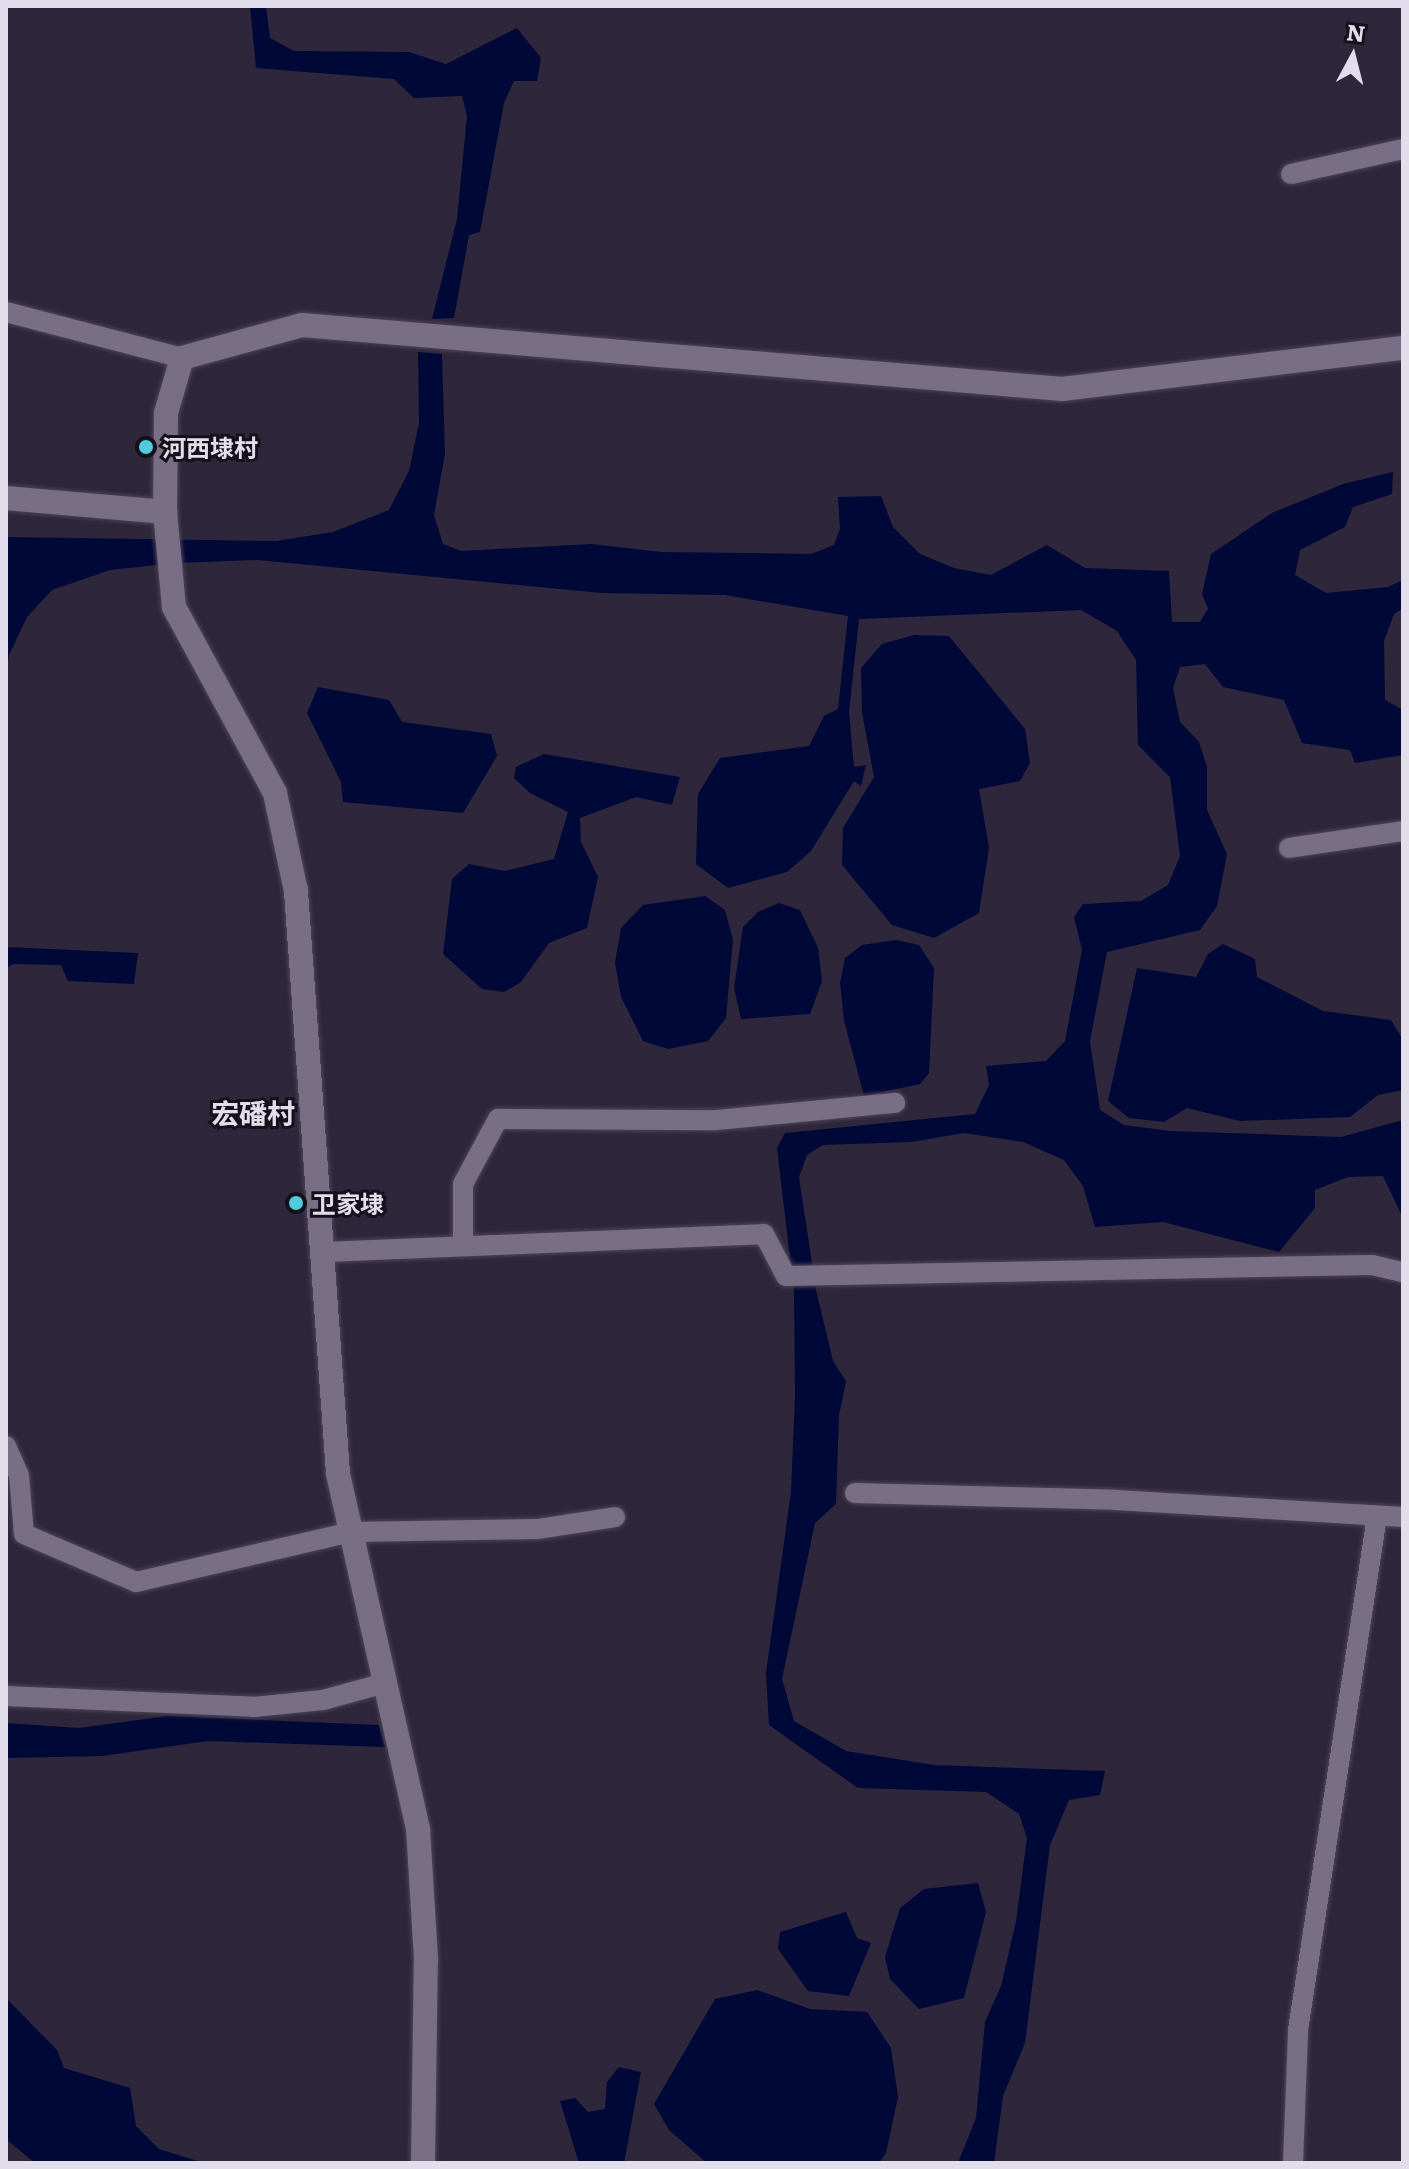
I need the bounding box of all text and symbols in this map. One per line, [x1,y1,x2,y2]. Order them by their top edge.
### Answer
text: N [1345,14,1367,49]
north arrow [1313,16,1393,96]
place label: 河西埭村 [162,433,258,461]
marker: 河西埭村 [137,438,155,456]
district label: 宏磻村 [211,1095,295,1129]
place label: 卫家埭 [312,1189,384,1217]
marker: 卫家埭 [287,1194,305,1212]

